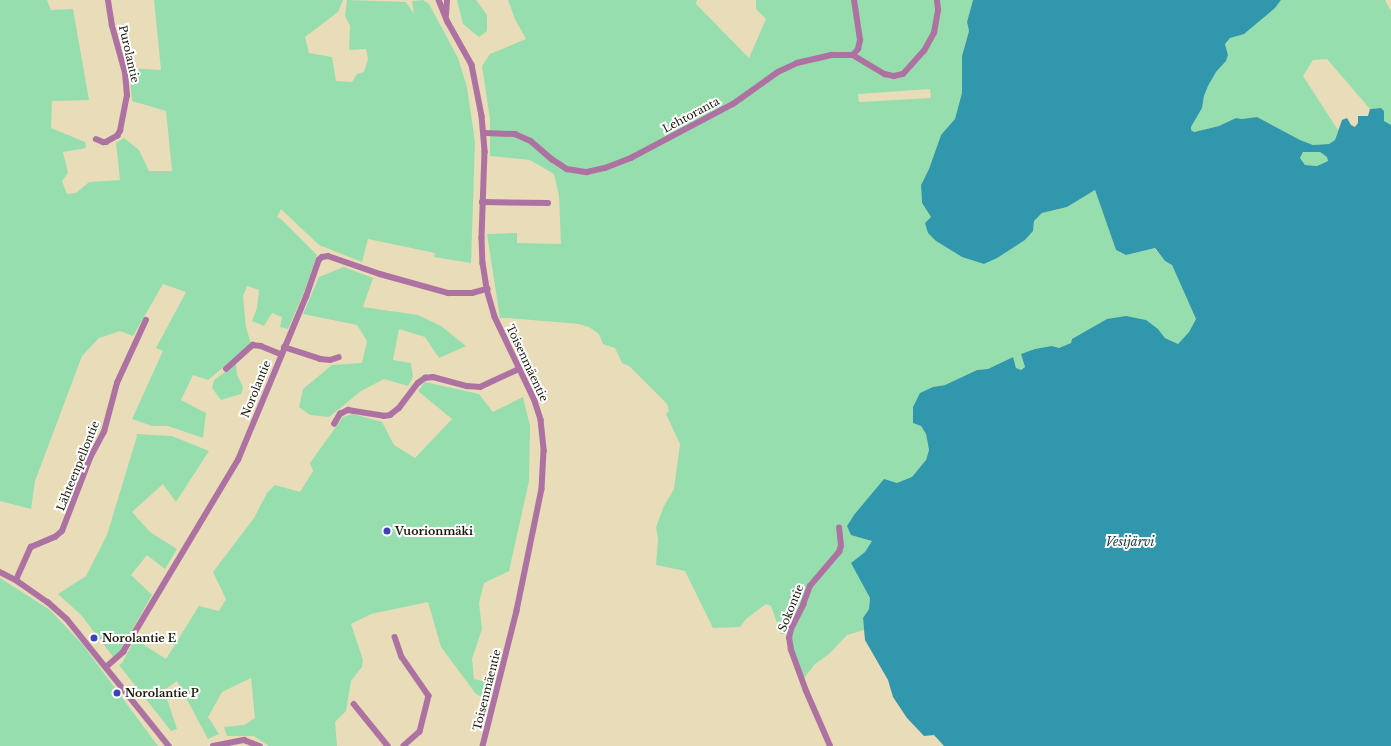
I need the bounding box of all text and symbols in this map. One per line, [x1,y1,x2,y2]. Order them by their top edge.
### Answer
street label: Purolantie [116,24,142,84]
street label: Lehtoranta [660,95,722,135]
street label: Toisenmäentie [503,322,551,404]
street label: Norolantie [239,358,273,420]
street label: Lähteenpellontie [54,419,102,513]
place label: Vuorionmäki [395,524,473,538]
marker: Vuorionmäki [382,526,392,536]
water label: Vesijärvi [1106,535,1154,549]
street label: Sokontie [776,583,806,633]
place label: Norolantie E [102,631,176,645]
marker: Norolantie E [89,633,99,643]
street label: Toisenmäentie [471,648,503,732]
place label: Norolantie P [125,686,199,700]
marker: Norolantie P [112,688,122,698]

